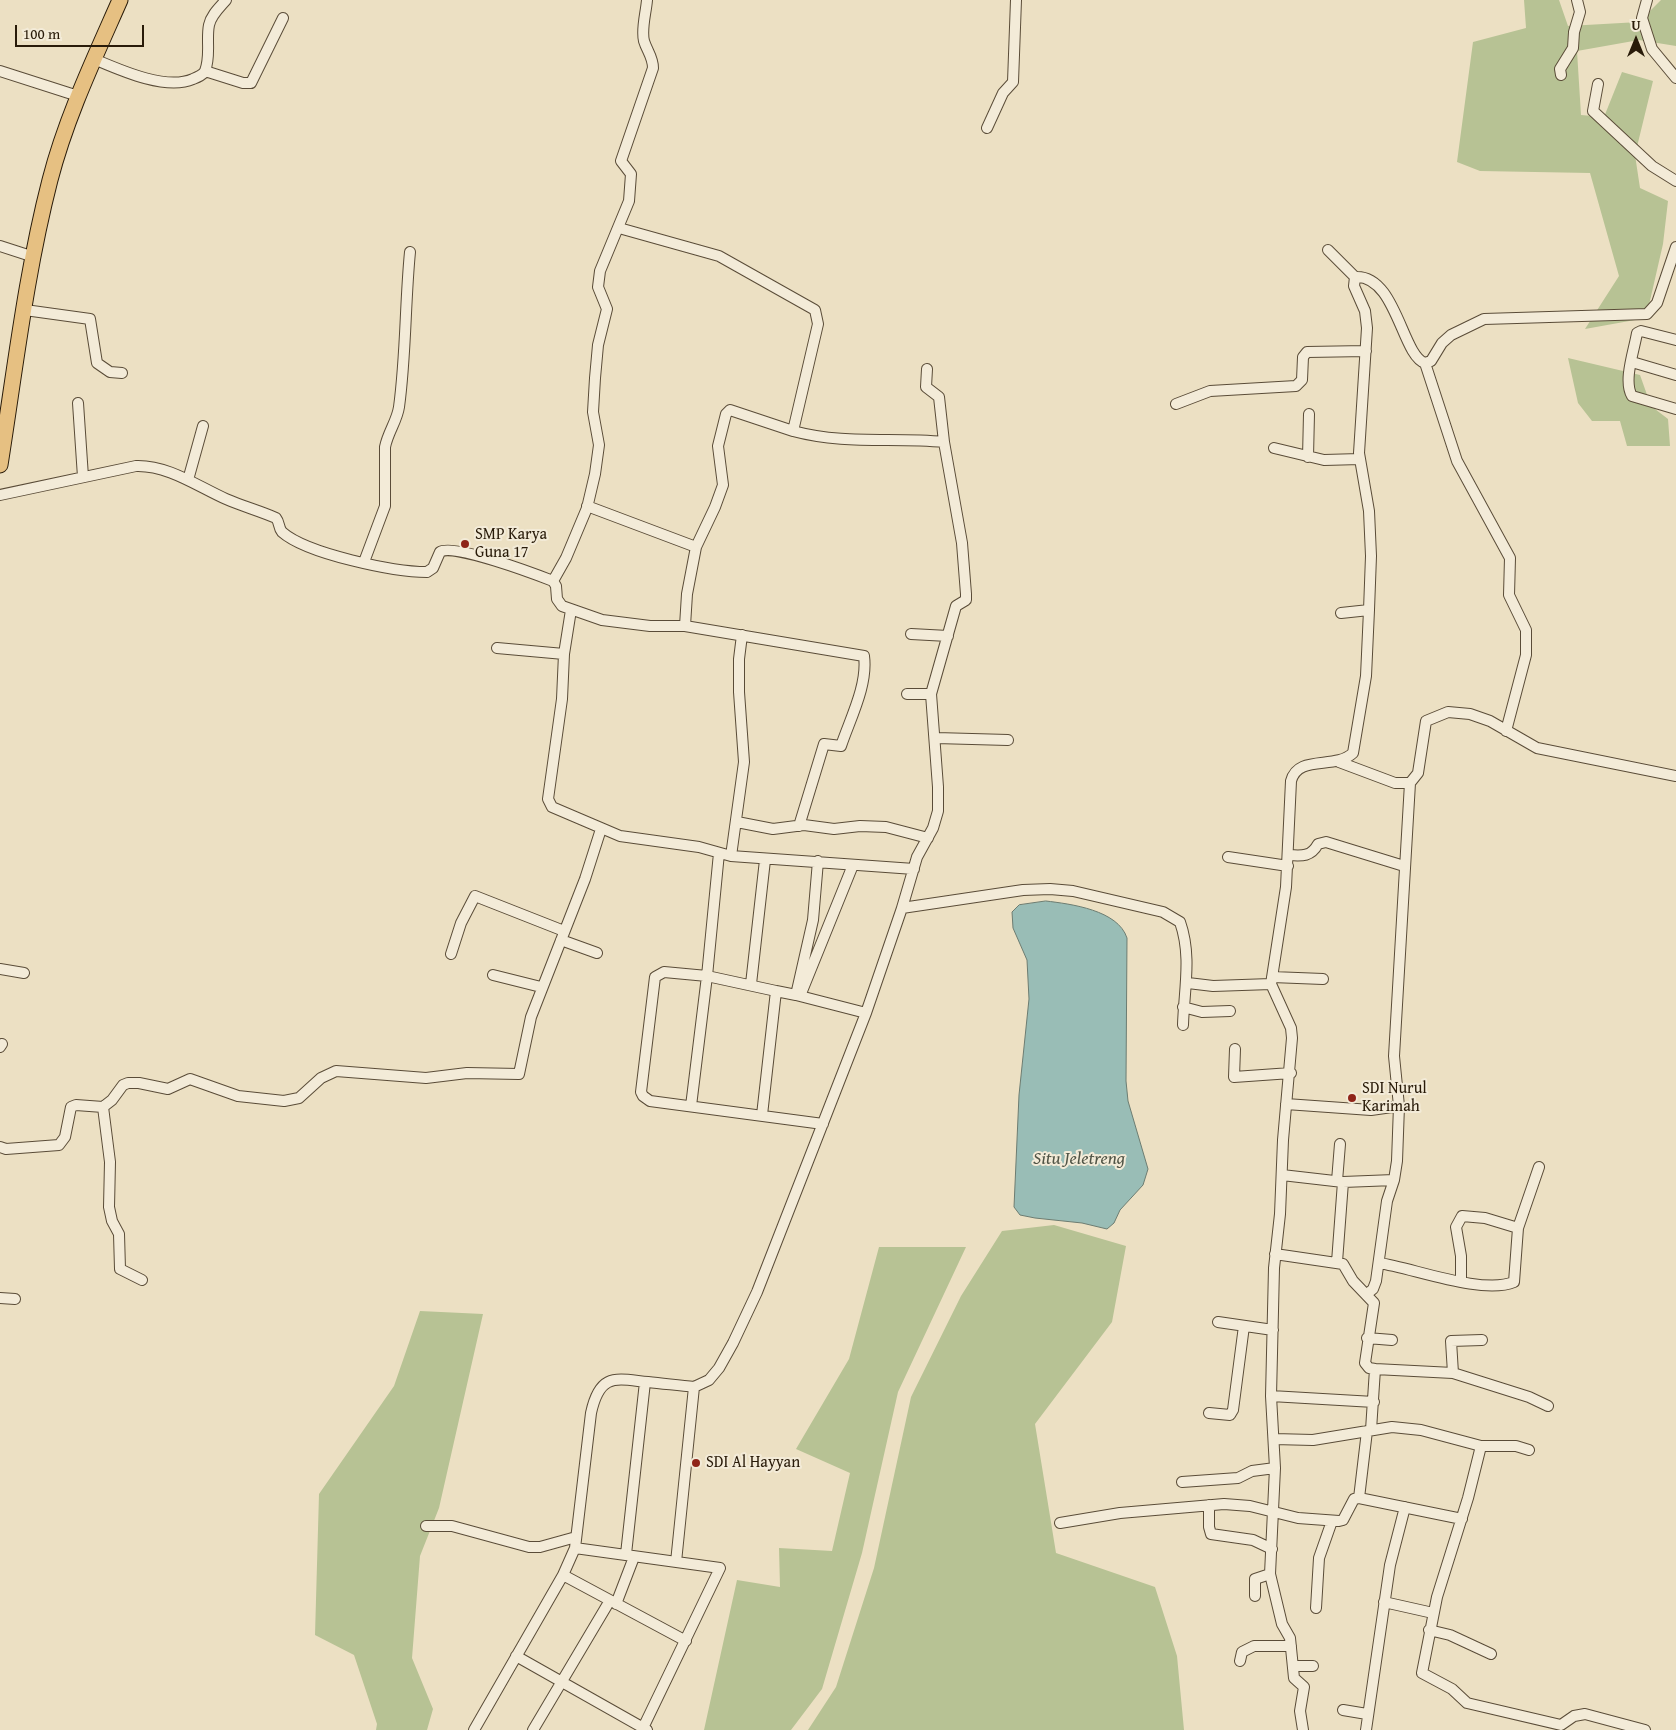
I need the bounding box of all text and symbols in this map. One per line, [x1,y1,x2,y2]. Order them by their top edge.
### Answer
scale bar [18,15,146,47]
north arrow [1611,15,1661,65]
text: U [1631,15,1641,35]
text: 100 m [23,23,60,44]
place label: SMP Karya Guna 17 [475,525,547,563]
marker: SMP Karya Guna 17 [459,538,471,550]
place label: SDI Nurul Karimah [1362,1079,1427,1117]
marker: SDI Nurul Karimah [1346,1092,1358,1104]
water label: Situ Jeletreng [1033,1148,1125,1170]
place label: SDI Al Hayyan [706,1453,800,1473]
marker: SDI Al Hayyan [690,1457,702,1469]

